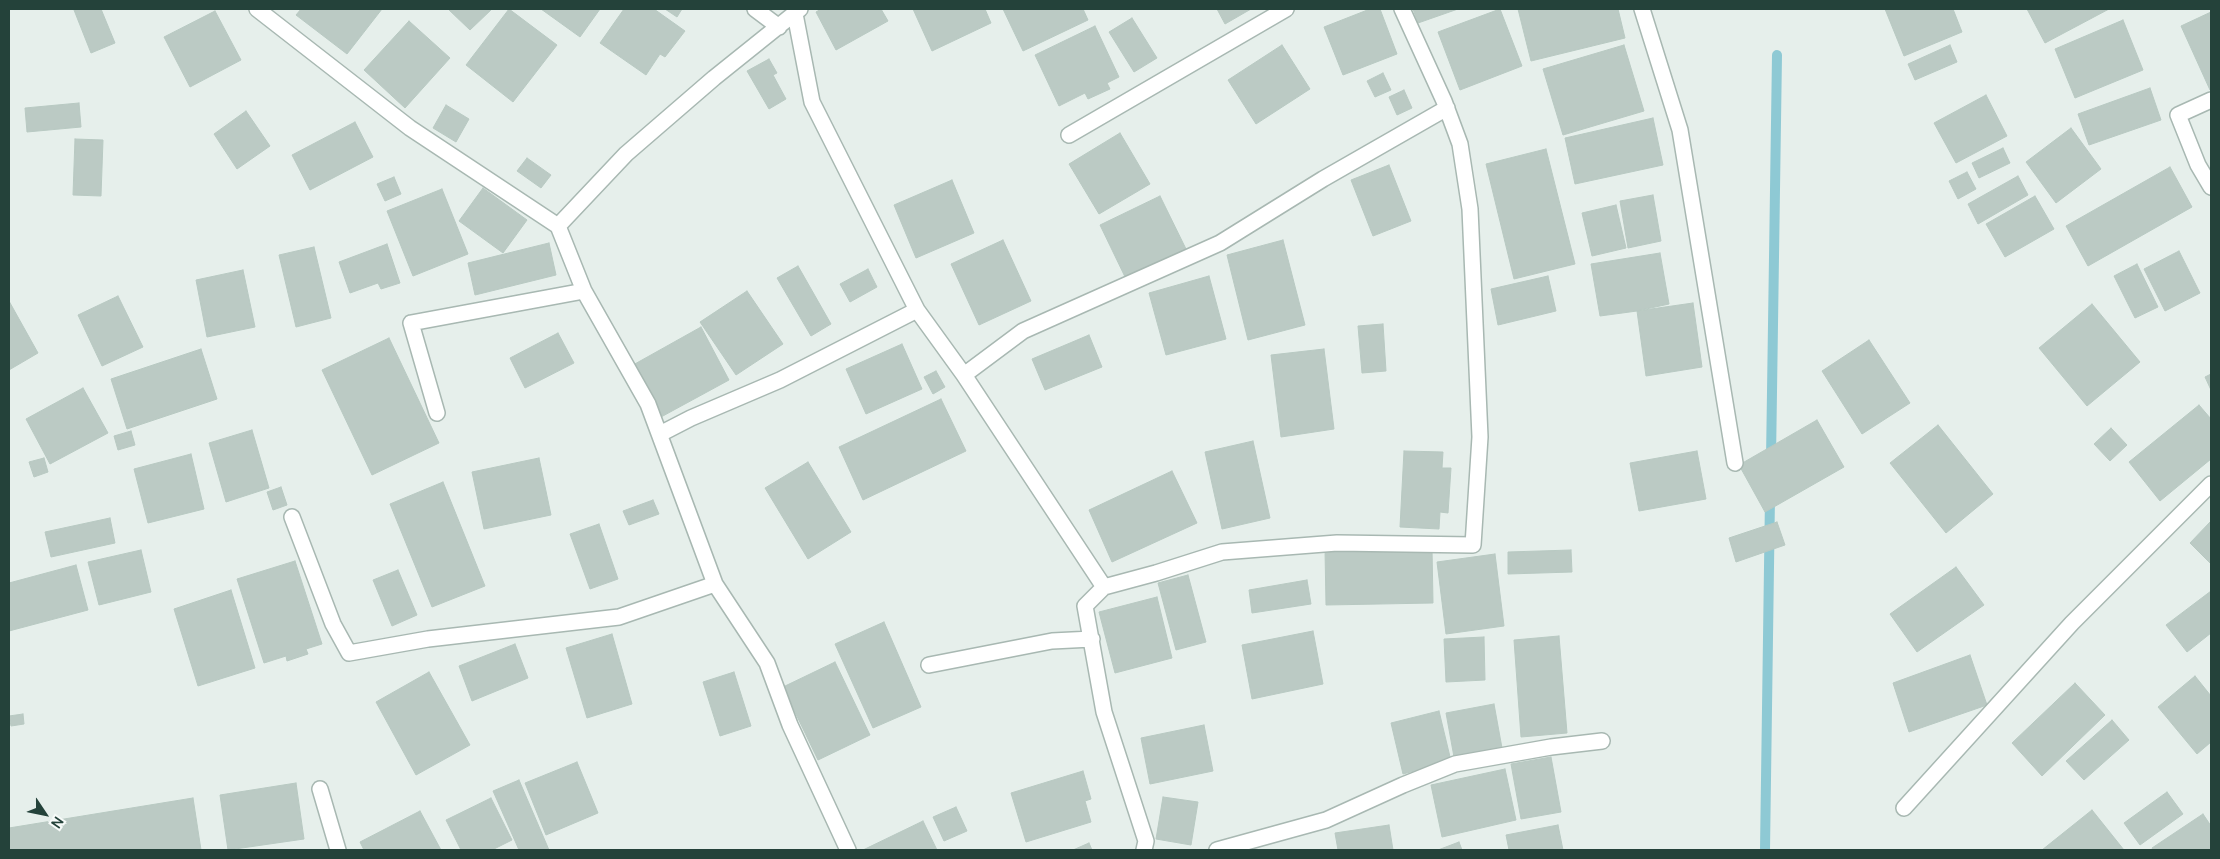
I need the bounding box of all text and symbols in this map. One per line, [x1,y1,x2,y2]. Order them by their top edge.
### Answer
north arrow [20,789,70,839]
text: N [47,813,69,832]

